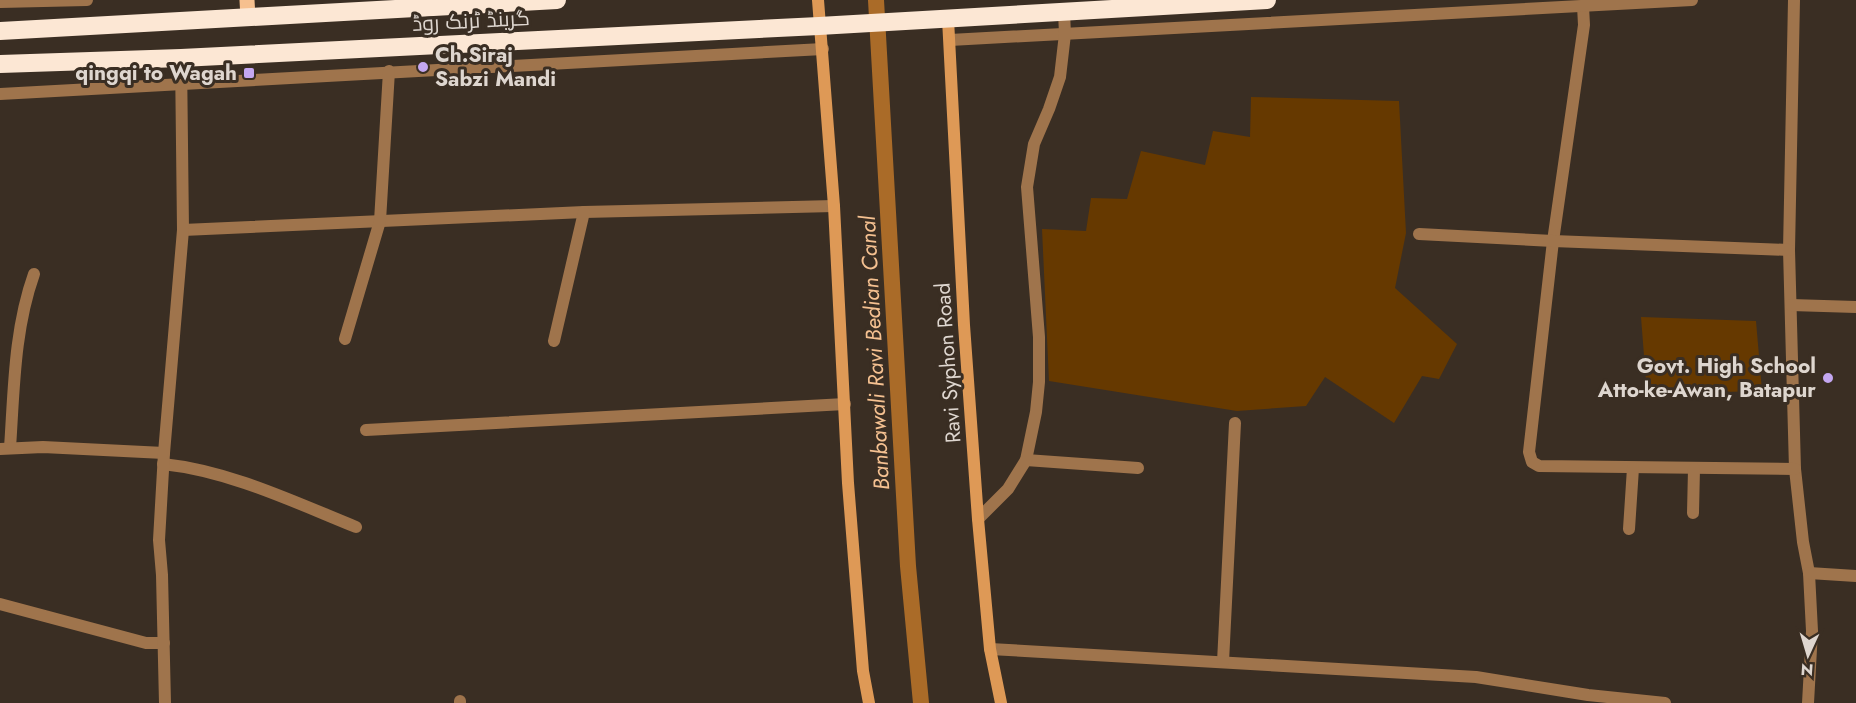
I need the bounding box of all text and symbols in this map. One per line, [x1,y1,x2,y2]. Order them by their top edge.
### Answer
street label: گرینڈ ٹرنک روڈ [411,3,531,39]
place label: Ch.Siraj Sabzi Mandi [435,40,556,94]
place label: qingqi to Wagah [75,58,237,88]
marker: Ch.Siraj Sabzi Mandi [416,60,430,74]
marker: qingqi to Wagah [242,66,256,80]
water label: Banbawali Ravi Bedian Canal [851,214,897,491]
street label: Ravi Syphon Road [927,282,969,444]
place label: Govt. High School Atto-ke-Awan, Batapur [1597,351,1816,405]
marker: Govt. High School Atto-ke-Awan, Batapur [1821,371,1835,385]
north arrow [1778,625,1838,685]
text: N [1800,658,1814,681]

